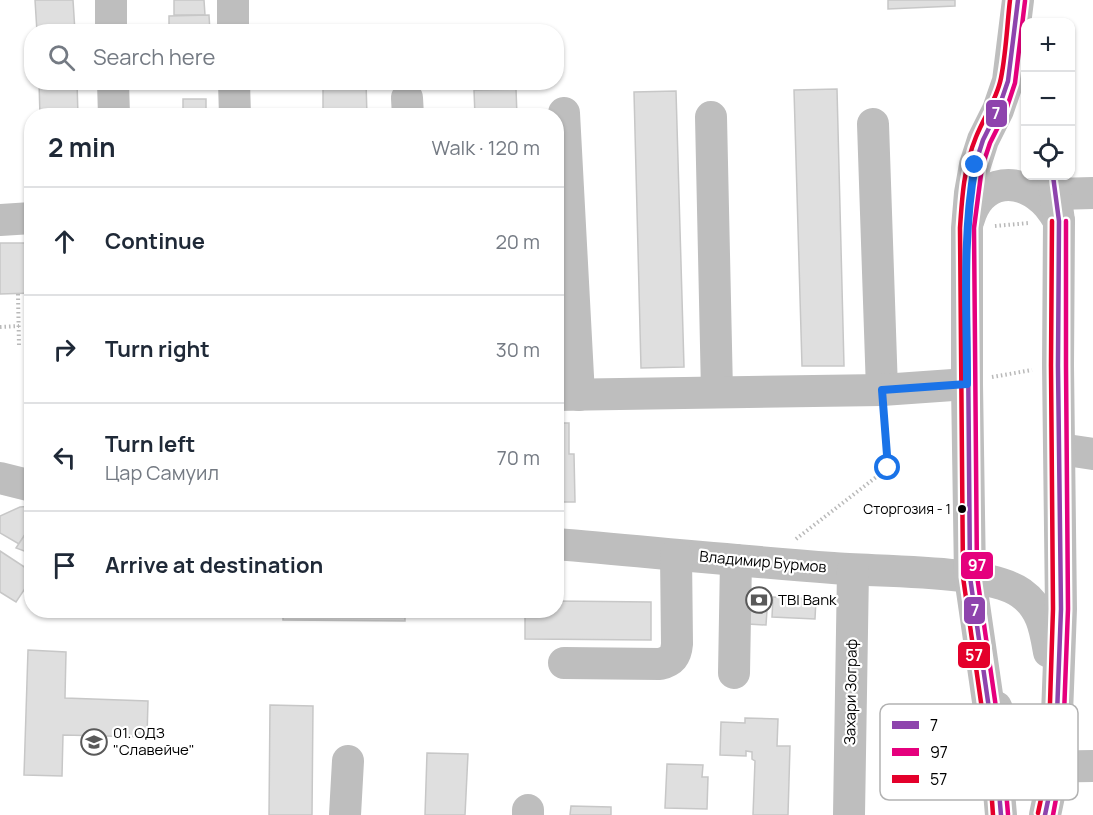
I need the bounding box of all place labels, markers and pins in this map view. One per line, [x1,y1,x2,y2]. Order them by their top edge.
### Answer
place label: Сторгозия - 1 [863,499,951,518]
marker: Сторгозия - 1 [956,503,968,515]
bank icon: TBI Bank [744,585,774,615]
place label: TBI Bank [778,589,837,610]
place label: 01. ОДЗ "Славейче" [113,722,195,760]
school or university icon: 01. ОДЗ "Славейче" [79,727,109,757]

